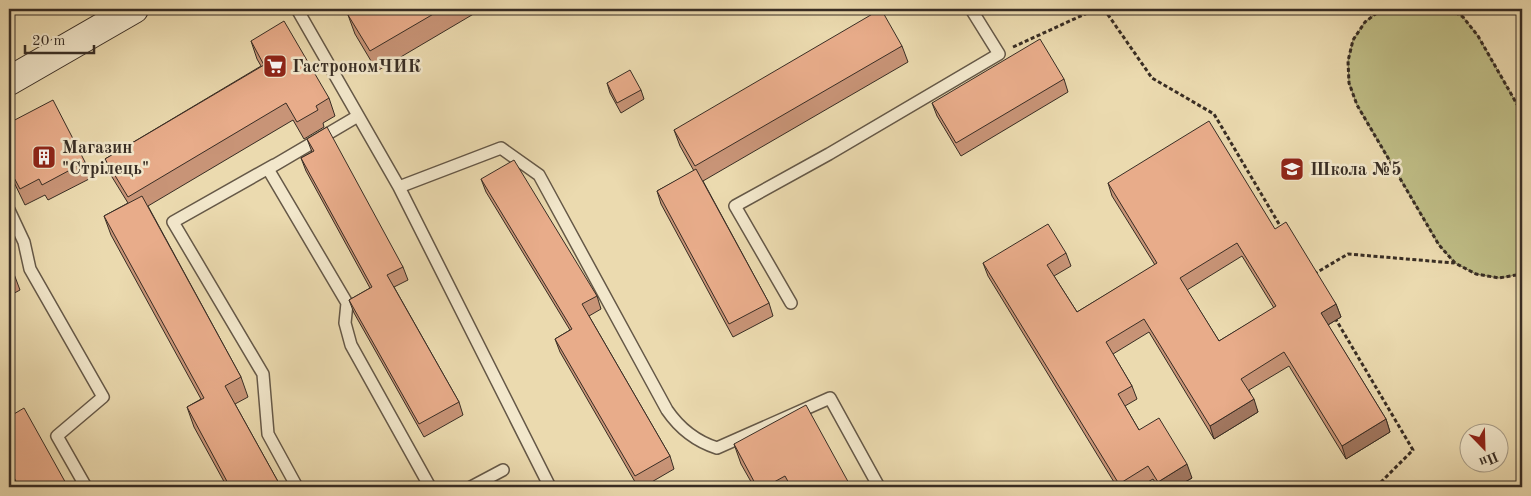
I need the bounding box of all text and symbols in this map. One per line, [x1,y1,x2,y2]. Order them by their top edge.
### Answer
scale bar [25,22,94,54]
text: 20 m [32,34,66,49]
supermarket icon: ГастрономЧИК [262,53,288,79]
place label: ГастрономЧИК [292,58,421,76]
place label: Магазин "Стрілець" [62,139,149,178]
building icon: Магазин "Стрілець" [31,144,57,170]
school or university icon: Школа №5 [1279,156,1305,182]
place label: Школа №5 [1310,161,1402,179]
north arrow [1458,424,1508,474]
text: Пн [1477,449,1500,469]

